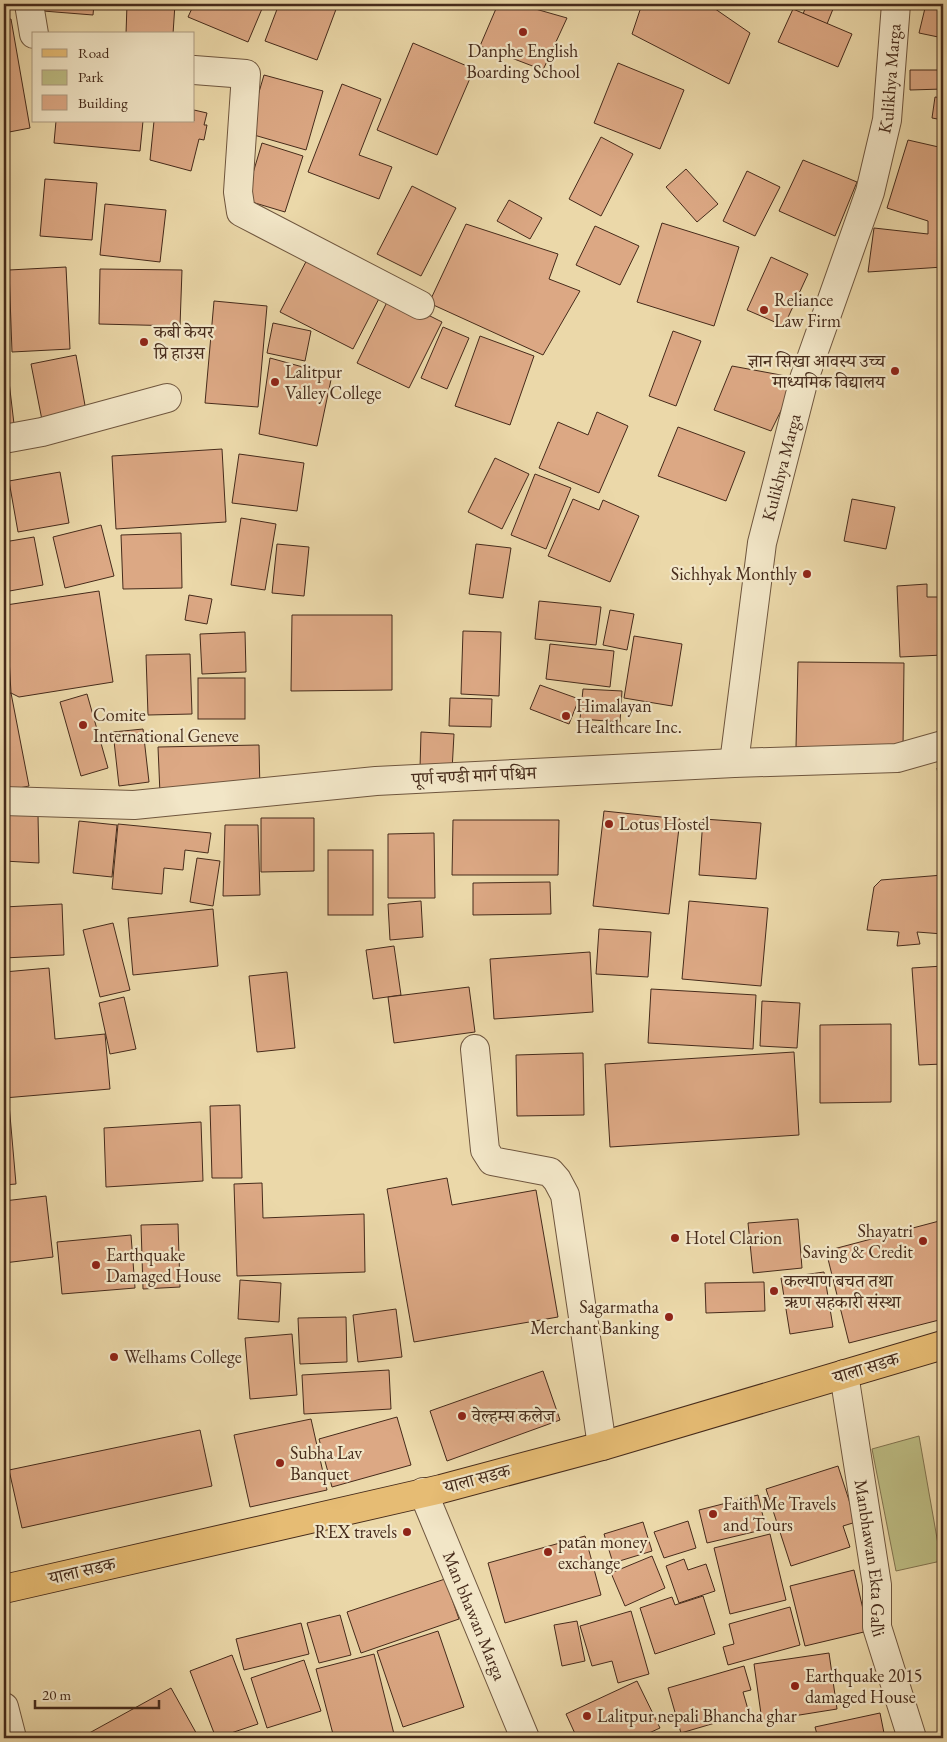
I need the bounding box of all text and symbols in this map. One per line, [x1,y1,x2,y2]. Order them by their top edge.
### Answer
street label: Kulikhya Marga [872,22,906,136]
marker: Danphe English Boarding School [517,26,529,38]
legend [32,32,195,122]
place label: Danphe English Boarding School [466,39,580,83]
text: Road [78,43,110,62]
text: Park [78,67,105,86]
text: Building [78,93,128,112]
place label: Reliance Law Firm [774,288,841,332]
marker: Reliance Law Firm [758,304,770,316]
place label: कबी केयर प्रि हाउस [153,320,215,364]
marker: कबी केयर प्रि हाउस [138,336,150,348]
place label: ज्ञान सिखा आवस्य उच्च माध्यमिक विद्यालय [747,349,887,393]
place label: Lalitpur Valley College [285,360,382,404]
marker: ज्ञान सिखा आवस्य उच्च माध्यमिक विद्यालय [889,365,901,377]
marker: Lalitpur Valley College [269,376,281,388]
street label: Kulikhya Marga [756,410,806,523]
place label: Sichhyak Monthly [671,562,797,585]
marker: Sichhyak Monthly [801,568,813,580]
place label: Himalayan Healthcare Inc. [576,694,682,738]
place label: Comite International Geneve [93,703,239,747]
marker: Himalayan Healthcare Inc. [560,710,572,722]
marker: Comite International Geneve [77,719,89,731]
street label: पूर्ण चण्डी मार्ग पश्चिम [410,761,538,791]
place label: Lotus Hostel [619,812,709,835]
marker: Lotus Hostel [603,818,615,830]
place label: Shayatri Saving & Credit [803,1219,914,1263]
place label: Hotel Clarion [685,1226,783,1249]
marker: Hotel Clarion [669,1232,681,1244]
marker: Shayatri Saving & Credit [917,1235,929,1247]
place label: Earthquake Damaged House [106,1243,221,1287]
marker: Earthquake Damaged House [90,1259,102,1271]
place label: कल्याण बचत तथा ऋण सहकारी संस्था [783,1269,902,1313]
marker: कल्याण बचत तथा ऋण सहकारी संस्था [768,1285,780,1297]
place label: Sagarmatha Merchant Banking [530,1295,660,1339]
marker: Sagarmatha Merchant Banking [663,1311,675,1323]
place label: Welhams College [124,1345,242,1368]
street label: याला सडक [829,1346,903,1389]
marker: Welhams College [108,1351,120,1363]
place label: वेल्हम्स कलेज [471,1404,556,1427]
marker: वेल्हम्स कलेज [456,1410,468,1422]
place label: Subha Lav Banquet [290,1441,362,1485]
marker: Subha Lav Banquet [274,1457,286,1469]
street label: याला सडक [440,1458,514,1499]
street label: Manbhawan Ekta Galli [850,1478,892,1640]
place label: Faith Me Travels and Tours [723,1492,836,1536]
marker: Faith Me Travels and Tours [707,1508,719,1520]
place label: REX travels [315,1520,397,1543]
marker: REX travels [401,1526,413,1538]
place label: patan money exchange [558,1530,648,1574]
marker: patan money exchange [542,1546,554,1558]
street label: Man bhawan Marga [438,1548,512,1684]
street label: याला सडक [45,1551,119,1590]
place label: Earthquake 2015 damaged House [805,1664,923,1708]
scale bar [35,1677,159,1709]
marker: Earthquake 2015 damaged House [789,1680,801,1692]
text: 20 m [42,1685,71,1704]
place label: Lalitpur nepali Bhancha ghar [597,1704,797,1727]
marker: Lalitpur nepali Bhancha ghar [581,1710,593,1722]

